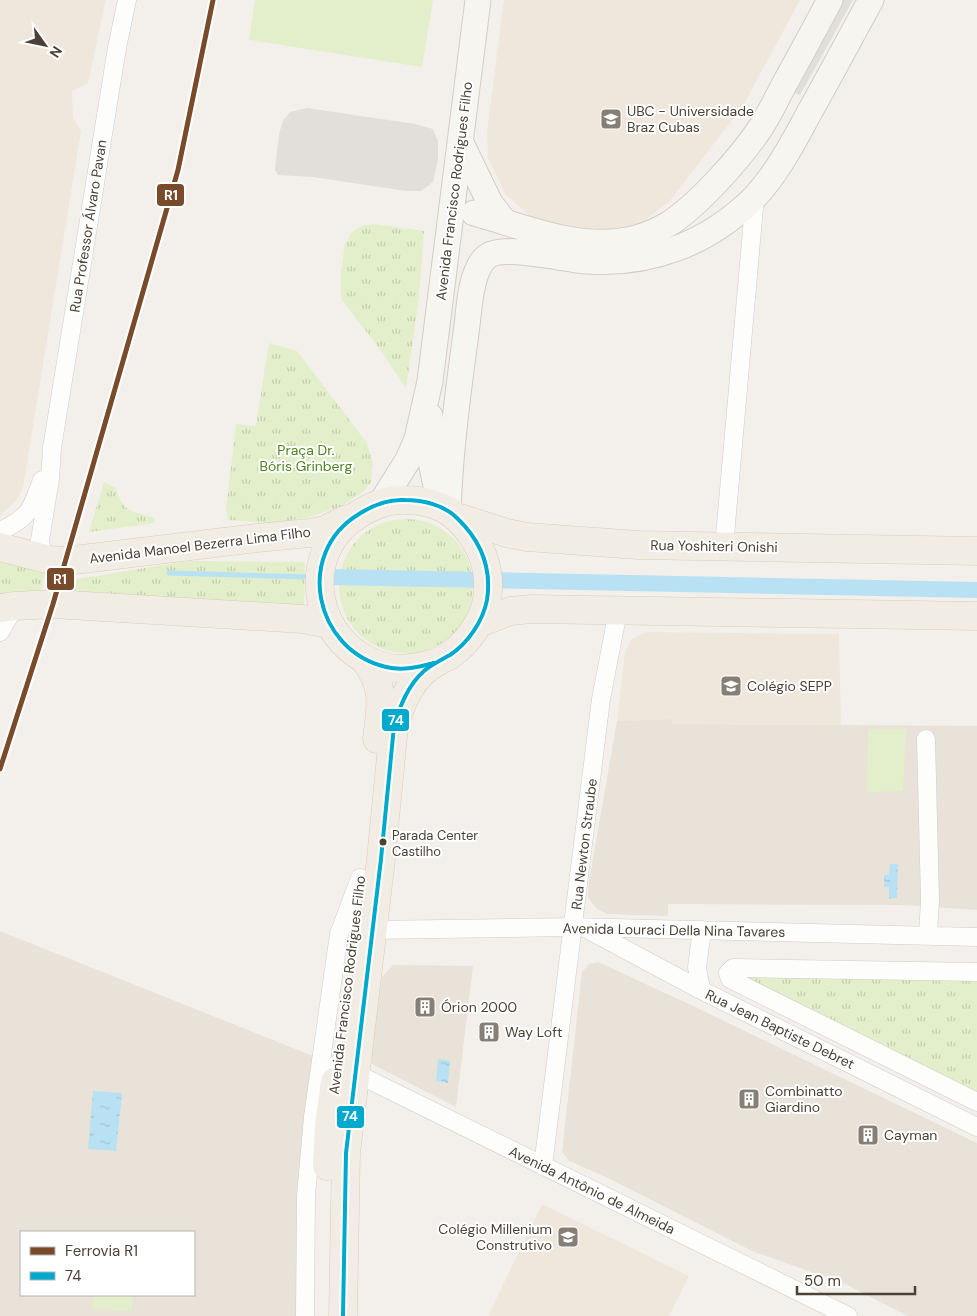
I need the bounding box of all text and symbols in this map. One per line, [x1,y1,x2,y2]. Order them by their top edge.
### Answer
north arrow [20,20,70,70]
text: N [46,43,66,61]
street label: Avenida Francisco Rodrigues Filho [432,81,476,301]
place label: UBC - Universidade Braz Cubas [627,102,754,136]
school or university icon: UBC - Universidade Braz Cubas [599,107,623,131]
street label: Rua Professor Álvaro Pavan [65,138,111,314]
line badge: R1 [156,183,185,207]
text: R1 [164,186,178,204]
park label: Praça Dr. Bóris Grinberg [260,441,353,475]
street label: Avenida Manoel Bezerra Lima Filho [88,522,312,568]
street label: Rua Yoshiteri Onishi [650,536,778,556]
line badge: R1 [46,567,75,591]
text: R1 [53,570,67,588]
school or university icon: Colégio SEPP [719,674,743,698]
place label: Colégio SEPP [747,677,832,695]
line badge: 74 [381,708,410,732]
text: 74 [388,711,404,729]
street label: Rua Newton Straube [567,777,601,911]
place label: Parada Center Castilho [392,827,478,860]
marker: Parada Center Castilho [378,837,388,847]
street label: Avenida Francisco Rodrigues Filho [325,875,369,1095]
street label: Avenida Louraci Della Nina Tavares [563,919,785,941]
street label: Rua Jean Baptiste Debret [703,985,857,1073]
building icon: Órion 2000 [413,995,437,1019]
place label: Órion 2000 [441,998,517,1016]
building icon: Way Loft [477,1020,501,1044]
place label: Way Loft [505,1023,562,1041]
place label: Combinatto Giardino [765,1082,842,1116]
building icon: Combinatto Giardino [737,1087,761,1111]
line badge: 74 [336,1105,365,1129]
text: 74 [342,1107,358,1125]
building icon: Cayman [856,1123,880,1147]
place label: Cayman [884,1126,937,1144]
street label: Avenida Antônio de Almeida [506,1142,678,1238]
place label: Colégio Millenium Construtivo [438,1220,552,1254]
school or university icon: Colégio Millenium Construtivo [556,1225,580,1249]
legend [20,1231,195,1296]
text: Ferrovia R1 [65,1241,138,1261]
scale bar [797,1264,914,1296]
text: 74 [65,1266,81,1286]
text: 50 m [804,1271,841,1291]

